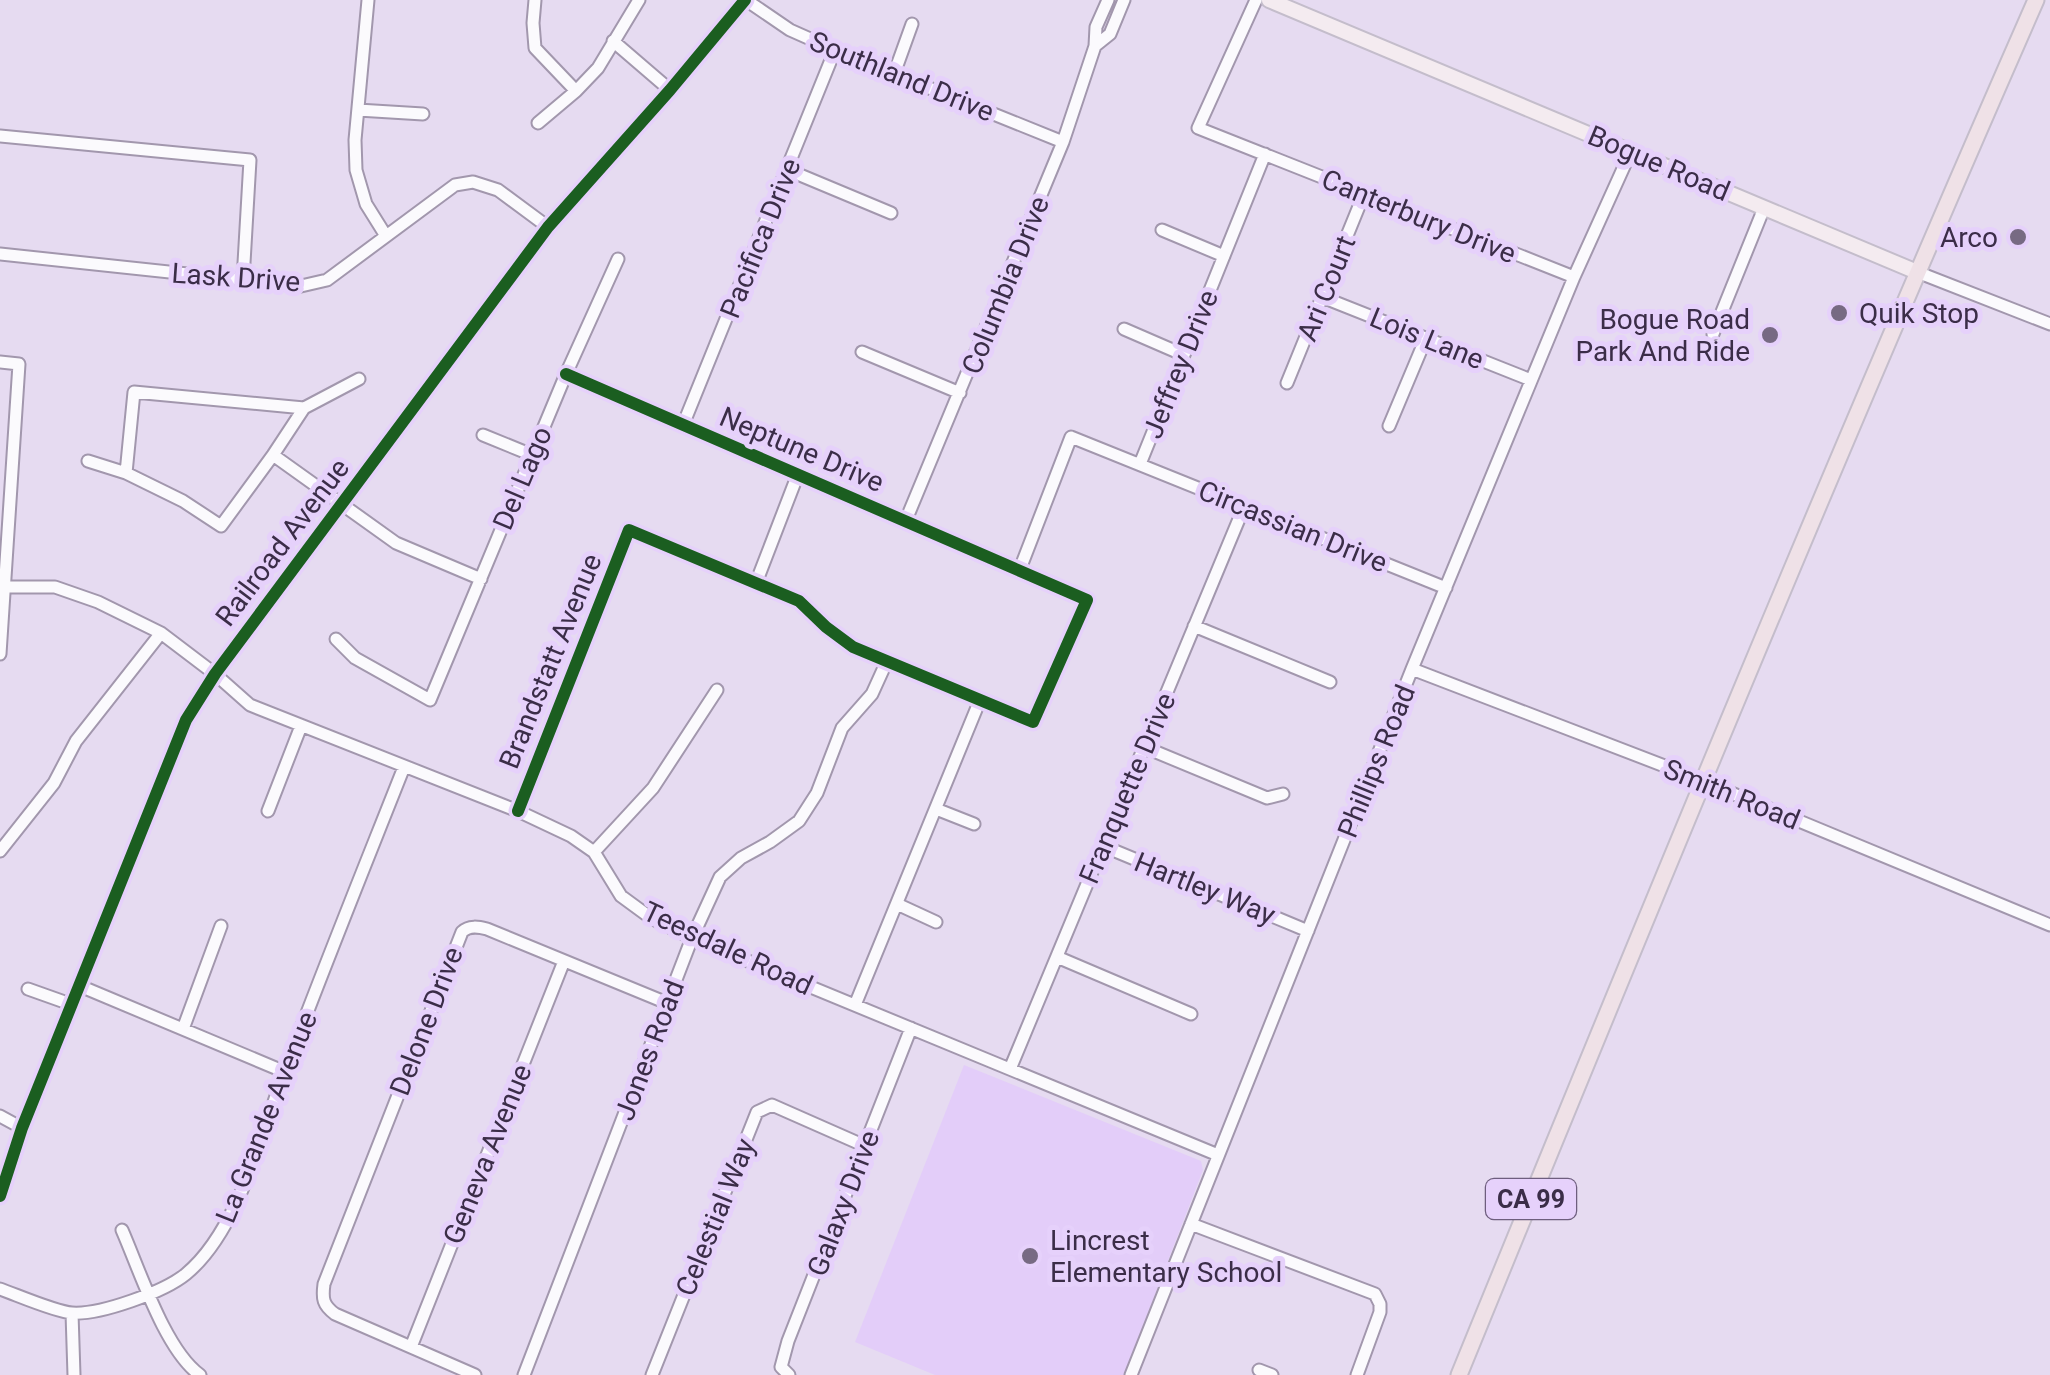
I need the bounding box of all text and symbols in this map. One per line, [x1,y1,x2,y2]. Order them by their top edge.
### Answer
street label: Southland Drive [805,24,999,128]
street label: Bogue Road [1583,119,1735,208]
street label: Pacifica Drive [713,153,808,323]
street label: Canterbury Drive [1317,163,1521,270]
street label: Columbia Drive [955,192,1056,379]
place label: Arco [1940,221,1998,254]
marker: Arco [2007,226,2029,248]
street label: Ari Court [1290,231,1362,346]
street label: Lask Drive [171,257,301,298]
street label: Jeffrey Drive [1136,285,1225,443]
place label: Quik Stop [1859,297,1979,330]
street label: Lois Lane [1365,301,1489,376]
marker: Quik Stop [1828,302,1850,324]
place label: Bogue Road Park And Ride [1575,303,1750,368]
marker: Bogue Road Park And Ride [1759,324,1781,346]
street label: Neptune Drive [715,400,889,499]
street label: Del Lago [486,422,559,535]
street label: Railroad Avenue [209,452,356,632]
street label: Circassian Drive [1194,474,1392,579]
street label: Brandstatt Avenue [492,549,609,773]
street label: Phillips Road [1331,680,1422,842]
street label: Franquette Drive [1072,688,1183,889]
street label: Smith Road [1659,752,1805,837]
street label: Hartley Way [1130,845,1280,932]
street label: Teesdale Road [638,895,818,1002]
street label: Delone Drive [383,942,470,1100]
street label: Jones Road [608,975,691,1125]
street label: La Grande Avenue [209,1007,324,1228]
street label: Geneva Avenue [436,1059,539,1249]
street label: Galaxy Drive [801,1126,886,1281]
street label: Celestial Way [669,1134,762,1301]
road number: CA 99 [1486,1179,1576,1219]
place label: Lincrest Elementary School [1050,1224,1282,1289]
marker: Lincrest Elementary School [1019,1245,1041,1267]

